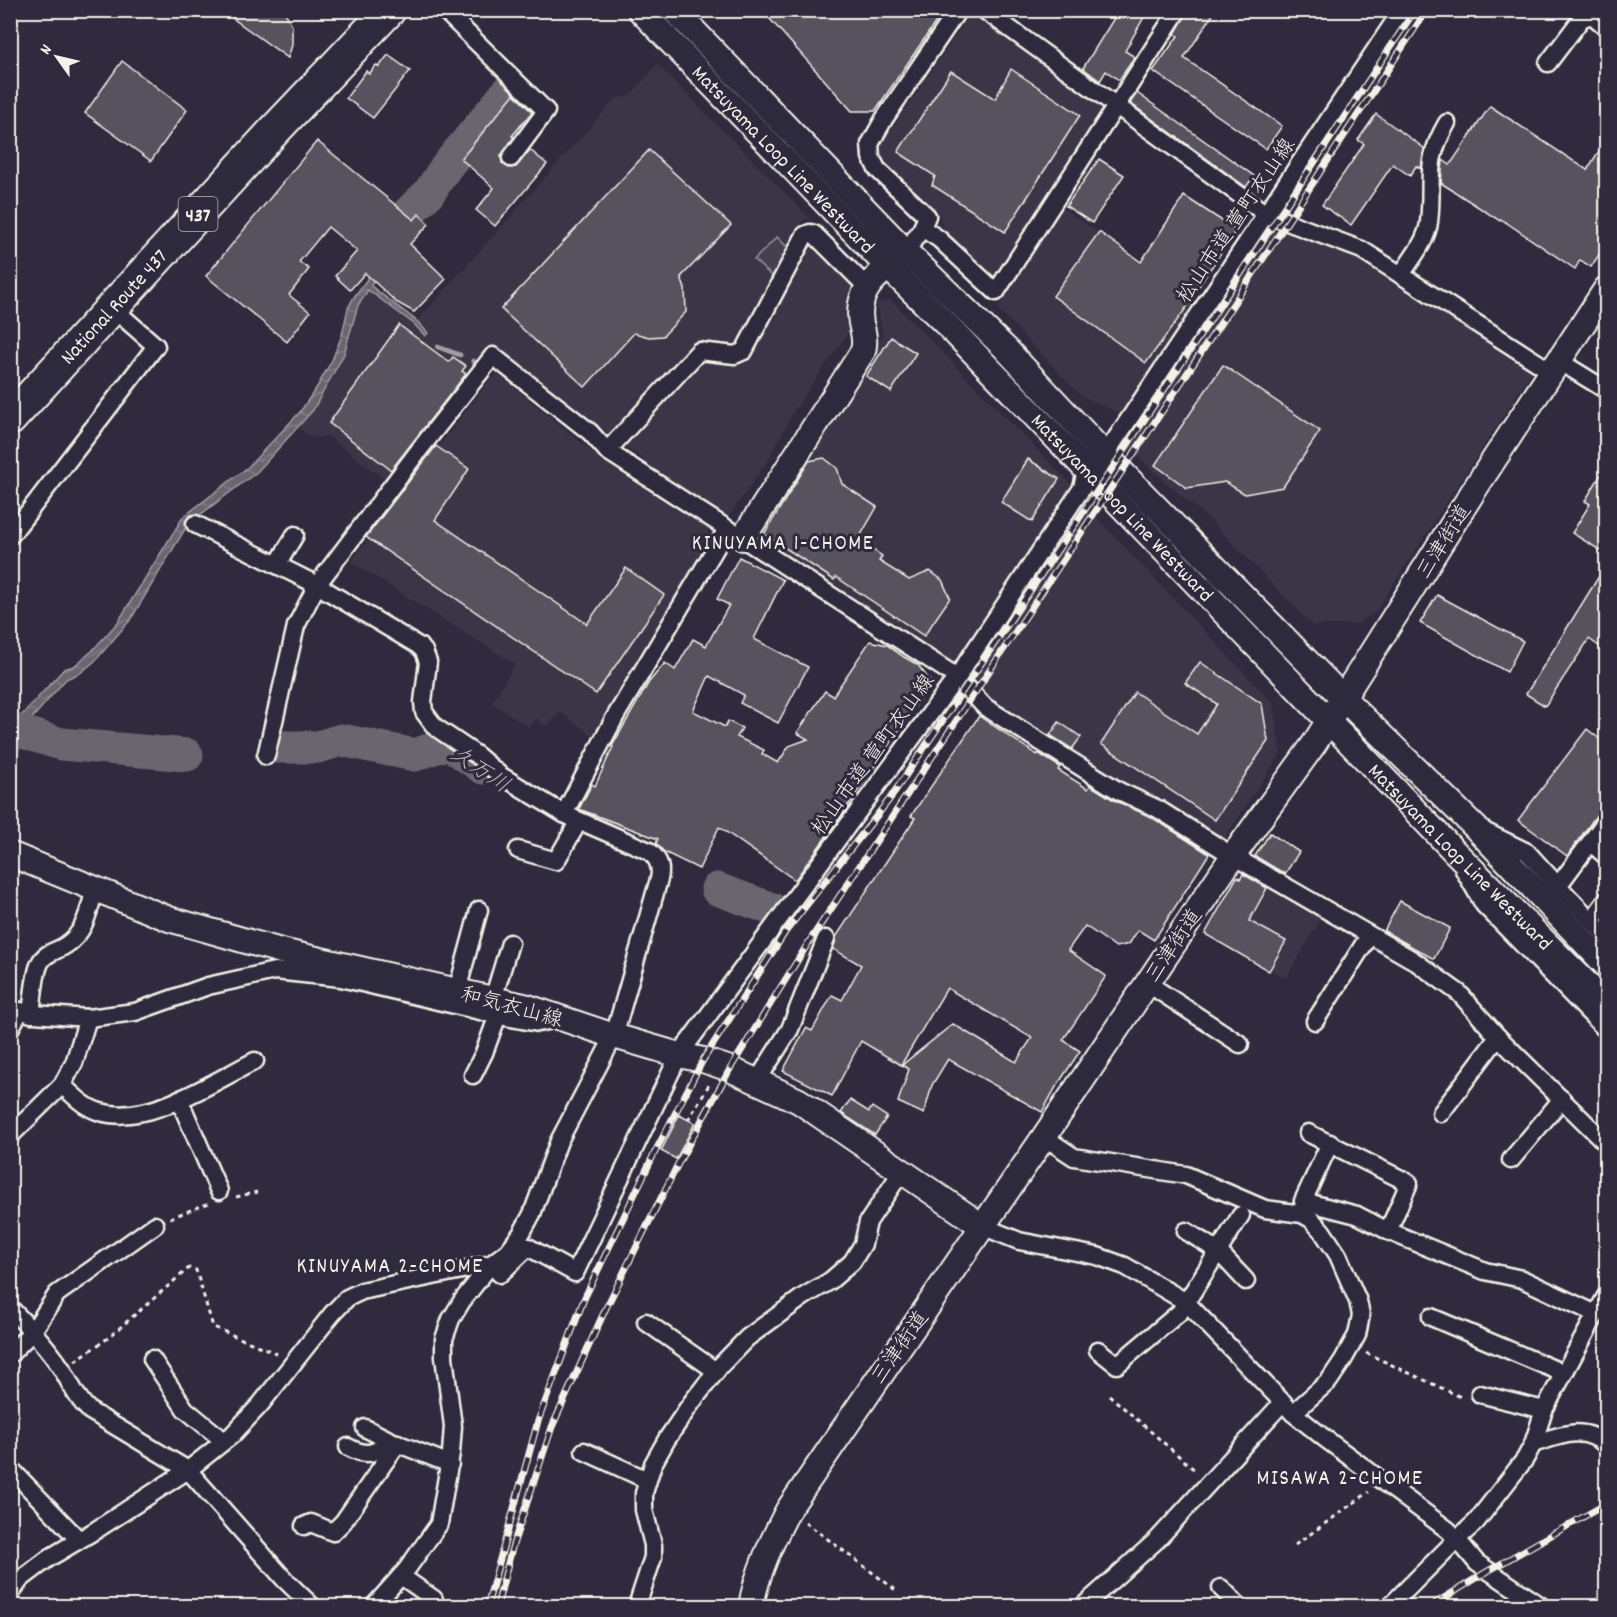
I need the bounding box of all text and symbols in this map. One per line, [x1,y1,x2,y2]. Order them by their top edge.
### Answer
north arrow [27,27,87,87]
text: N [35,40,58,60]
street label: Matsuyama Loop Line Westward [683,60,880,262]
street label: 松山市道 萱町衣山線 [1171,133,1304,310]
road number: 437 [178,197,218,231]
street label: National Route 437 [55,244,176,373]
street label: Matsuyama Loop Line Westward [1022,408,1219,610]
street label: 三津街道 [1411,499,1481,586]
district label: KINUYAMA 1-CHOME [692,529,874,560]
street label: 松山市道 萱町衣山線 [805,669,944,843]
water label: 久万川 [443,740,515,802]
street label: Matsuyama Loop Line Westward [1359,758,1558,959]
street label: 三津街道 [1140,903,1211,990]
street label: 和気衣山線 [457,981,566,1037]
district label: KINUYAMA 2-CHOME [296,1252,484,1283]
street label: 三津街道 [865,1306,938,1392]
district label: MISAWA 2-CHOME [1257,1464,1423,1495]

